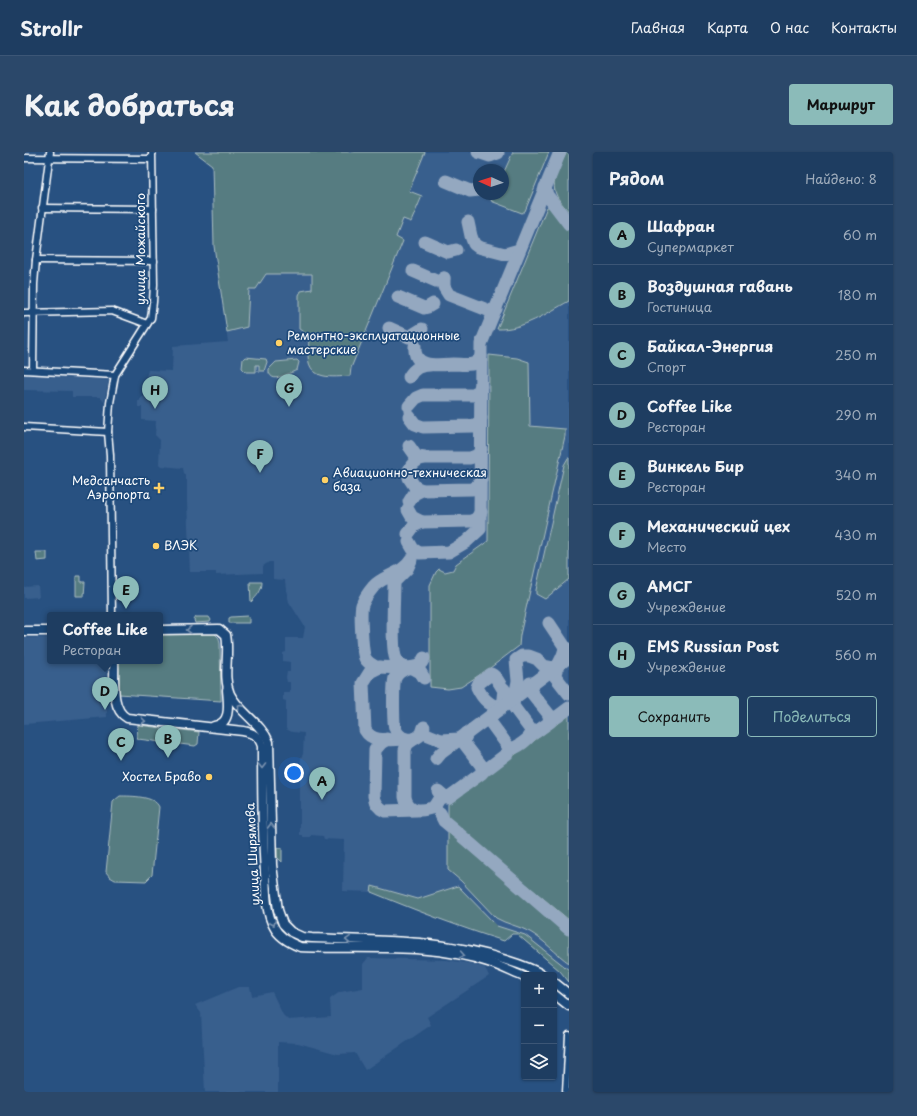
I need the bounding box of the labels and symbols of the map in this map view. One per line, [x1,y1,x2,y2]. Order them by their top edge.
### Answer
north arrow [473,164,509,200]
street label: улица Можайского [131,193,149,305]
place label: Ремонтно-эксплуатационные мастерские [287,326,460,358]
marker: Ремонтно-эксплуатационные мастерские [274,338,284,348]
pin: G [276,374,302,407]
pin: H [142,376,168,409]
pin: F [247,440,273,473]
place label: Авиационно-техническая база [333,463,487,495]
place label: Медсанчасть Аэропорта [72,471,151,503]
marker: Авиационно-техническая база [320,475,330,485]
marker: Медсанчасть Аэропорта [153,482,165,494]
place label: ВЛЭК [164,536,197,554]
marker: ВЛЭК [151,541,161,551]
pin: E [113,576,139,609]
one-way arrow [186,626,192,634]
pin: D [92,677,118,710]
one-way arrow [238,704,245,711]
one-way arrow [140,716,146,725]
pin: B [155,725,181,758]
pin: C [108,728,134,761]
one-way arrow [258,763,266,769]
your location [284,763,304,783]
place label: Хостел Браво [122,767,201,785]
pin: A [309,767,335,800]
marker: Хостел Браво [204,772,214,782]
street label: улица Ширямова [240,802,264,906]
one-way arrow [267,823,275,829]
one-way arrow [268,918,276,926]
one-way arrow [345,936,351,944]
one-way arrow [459,951,465,959]

